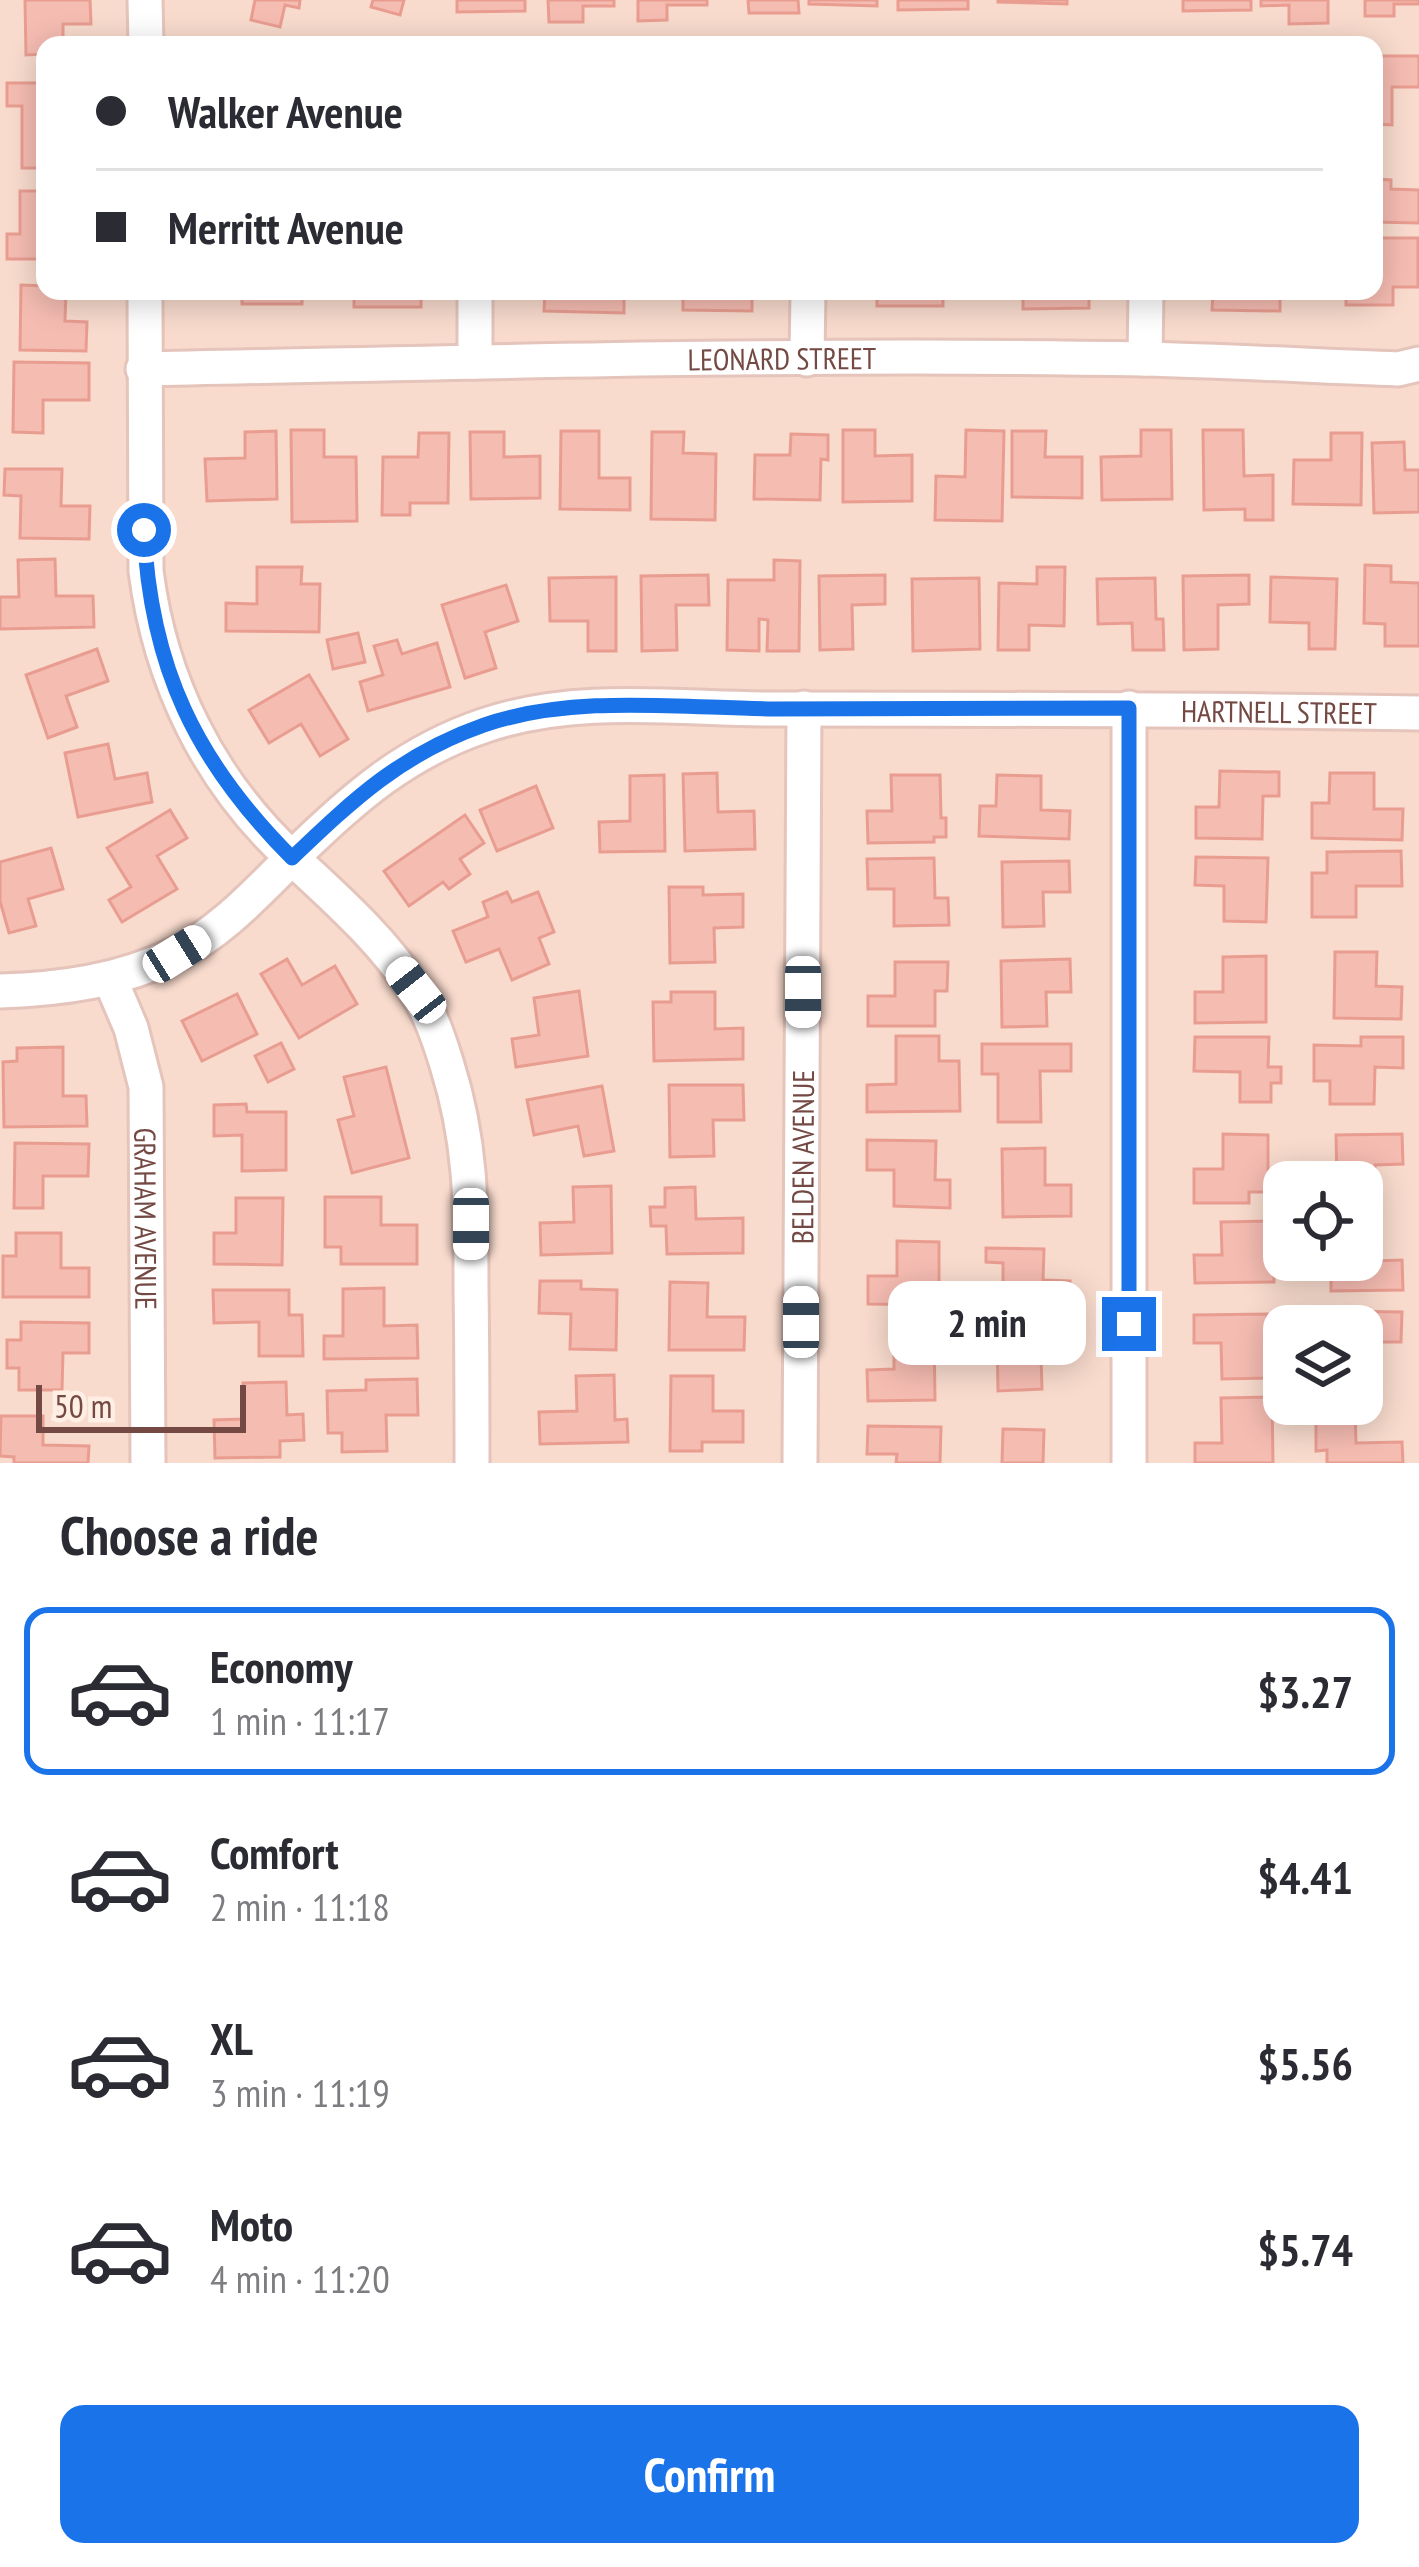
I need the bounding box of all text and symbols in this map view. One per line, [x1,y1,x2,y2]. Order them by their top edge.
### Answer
text: Walker Avenue [168,82,403,140]
text: Merritt Avenue [168,198,404,256]
street label: LEONARD STREET [687,338,876,378]
route start [117,503,171,557]
street label: HARTNELL STREET [1181,691,1377,732]
car [137,920,217,988]
car [380,951,452,1029]
car [785,956,821,1028]
street label: BELDEN AVENUE [782,1070,822,1244]
street label: GRAHAM AVENUE [127,1128,167,1310]
map controls [1263,1161,1383,1425]
button: locate [1263,1161,1383,1281]
car [453,1188,489,1260]
callout: 2 min [889,1282,1087,1366]
car [783,1286,819,1358]
text: 2 min [948,1297,1026,1348]
route end [1102,1297,1156,1351]
button: layers [1263,1305,1383,1425]
scale bar [36,1379,246,1432]
text: 50 m [54,1384,112,1427]
text: Choose a ride [60,1500,319,1570]
icon: car [66,1637,174,1745]
text: Economy [210,1637,353,1695]
text: $3.27 [1257,1662,1353,1720]
text: 1 min · 11:17 [210,1695,390,1746]
icon: car [66,1823,174,1931]
text: Comfort [210,1823,339,1881]
text: $4.41 [1257,1848,1353,1906]
text: 2 min · 11:18 [210,1881,390,1932]
icon: car [66,2009,174,2117]
text: XL [210,2009,253,2067]
text: $5.56 [1257,2034,1353,2092]
text: 3 min · 11:19 [210,2067,390,2118]
icon: car [66,2195,174,2303]
text: Moto [210,2195,293,2253]
text: $5.74 [1257,2220,1353,2278]
text: 4 min · 11:20 [210,2253,390,2304]
button: Confirm [60,2405,1359,2543]

